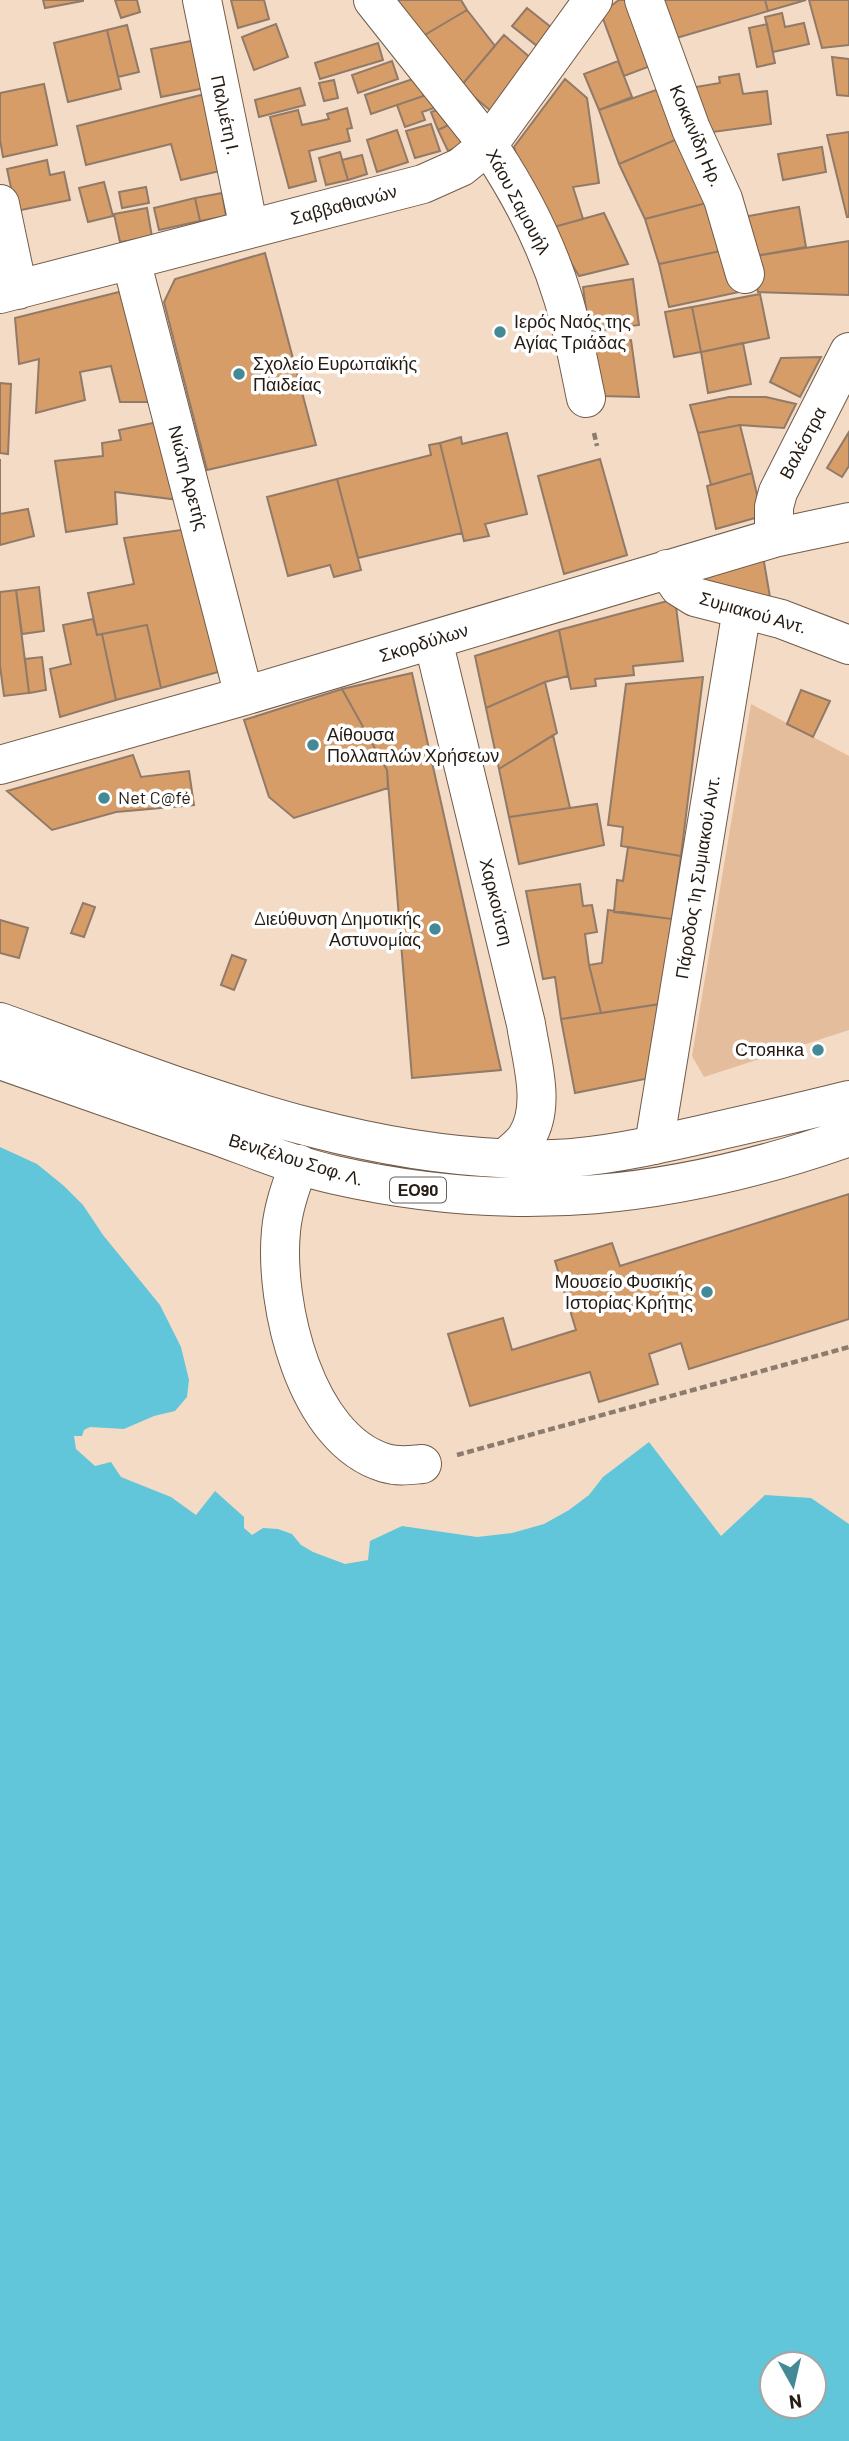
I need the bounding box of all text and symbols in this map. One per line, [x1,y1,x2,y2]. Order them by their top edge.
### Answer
street label: Παλμέτη Ι. [207,73,245,157]
street label: Κοκκινίδη Ηρ. [666,81,728,190]
street label: Χάου Σαμουήλ [482,145,556,258]
street label: Σαββαθιανών [288,179,399,229]
place label: Ιερός Ναός της Αγίας Τριάδας [514,310,631,353]
marker: Ιερός Ναός της Αγίας Τριάδας [492,324,508,340]
place label: Σχολείο Ευρωπαϊκής Παιδείας [253,352,418,395]
marker: Σχολείο Ευρωπαϊκής Παιδείας [231,366,247,382]
street label: Βαλέστρα [774,403,830,482]
street label: Νιώτη Αρετής [164,423,214,533]
street label: Συμιακού Αντ. [697,586,809,638]
street label: Σκορδύλων [377,618,471,666]
place label: Αίθουσα Πολλαπλών Χρήσεων [327,723,499,766]
marker: Αίθουσα Πολλαπλών Χρήσεων [305,737,321,753]
street label: Πάροδος 1η Συμιακού Αντ. [670,773,724,980]
place label: Net C@fé [118,786,191,808]
marker: Net C@fé [96,790,112,806]
street label: Χαρκούτση [475,856,518,948]
place label: Διεύθυνση Δημοτικής Αστυνομίας [254,907,421,950]
marker: Διεύθυνση Δημοτικής Αστυνομίας [427,921,443,937]
place label: Стоянка [735,1038,805,1060]
marker: Стоянка [810,1042,826,1058]
street label: Βενιζέλου Σοφ. Λ. [226,1128,366,1190]
road number: ΕΟ90 [390,1178,446,1202]
place label: Μουσείο Φυσικής Ιστορίας Κρήτης [554,1270,693,1313]
marker: Μουσείο Φυσικής Ιστορίας Κρήτης [699,1284,715,1300]
north arrow [758,2350,828,2420]
text: N [788,2390,803,2415]

